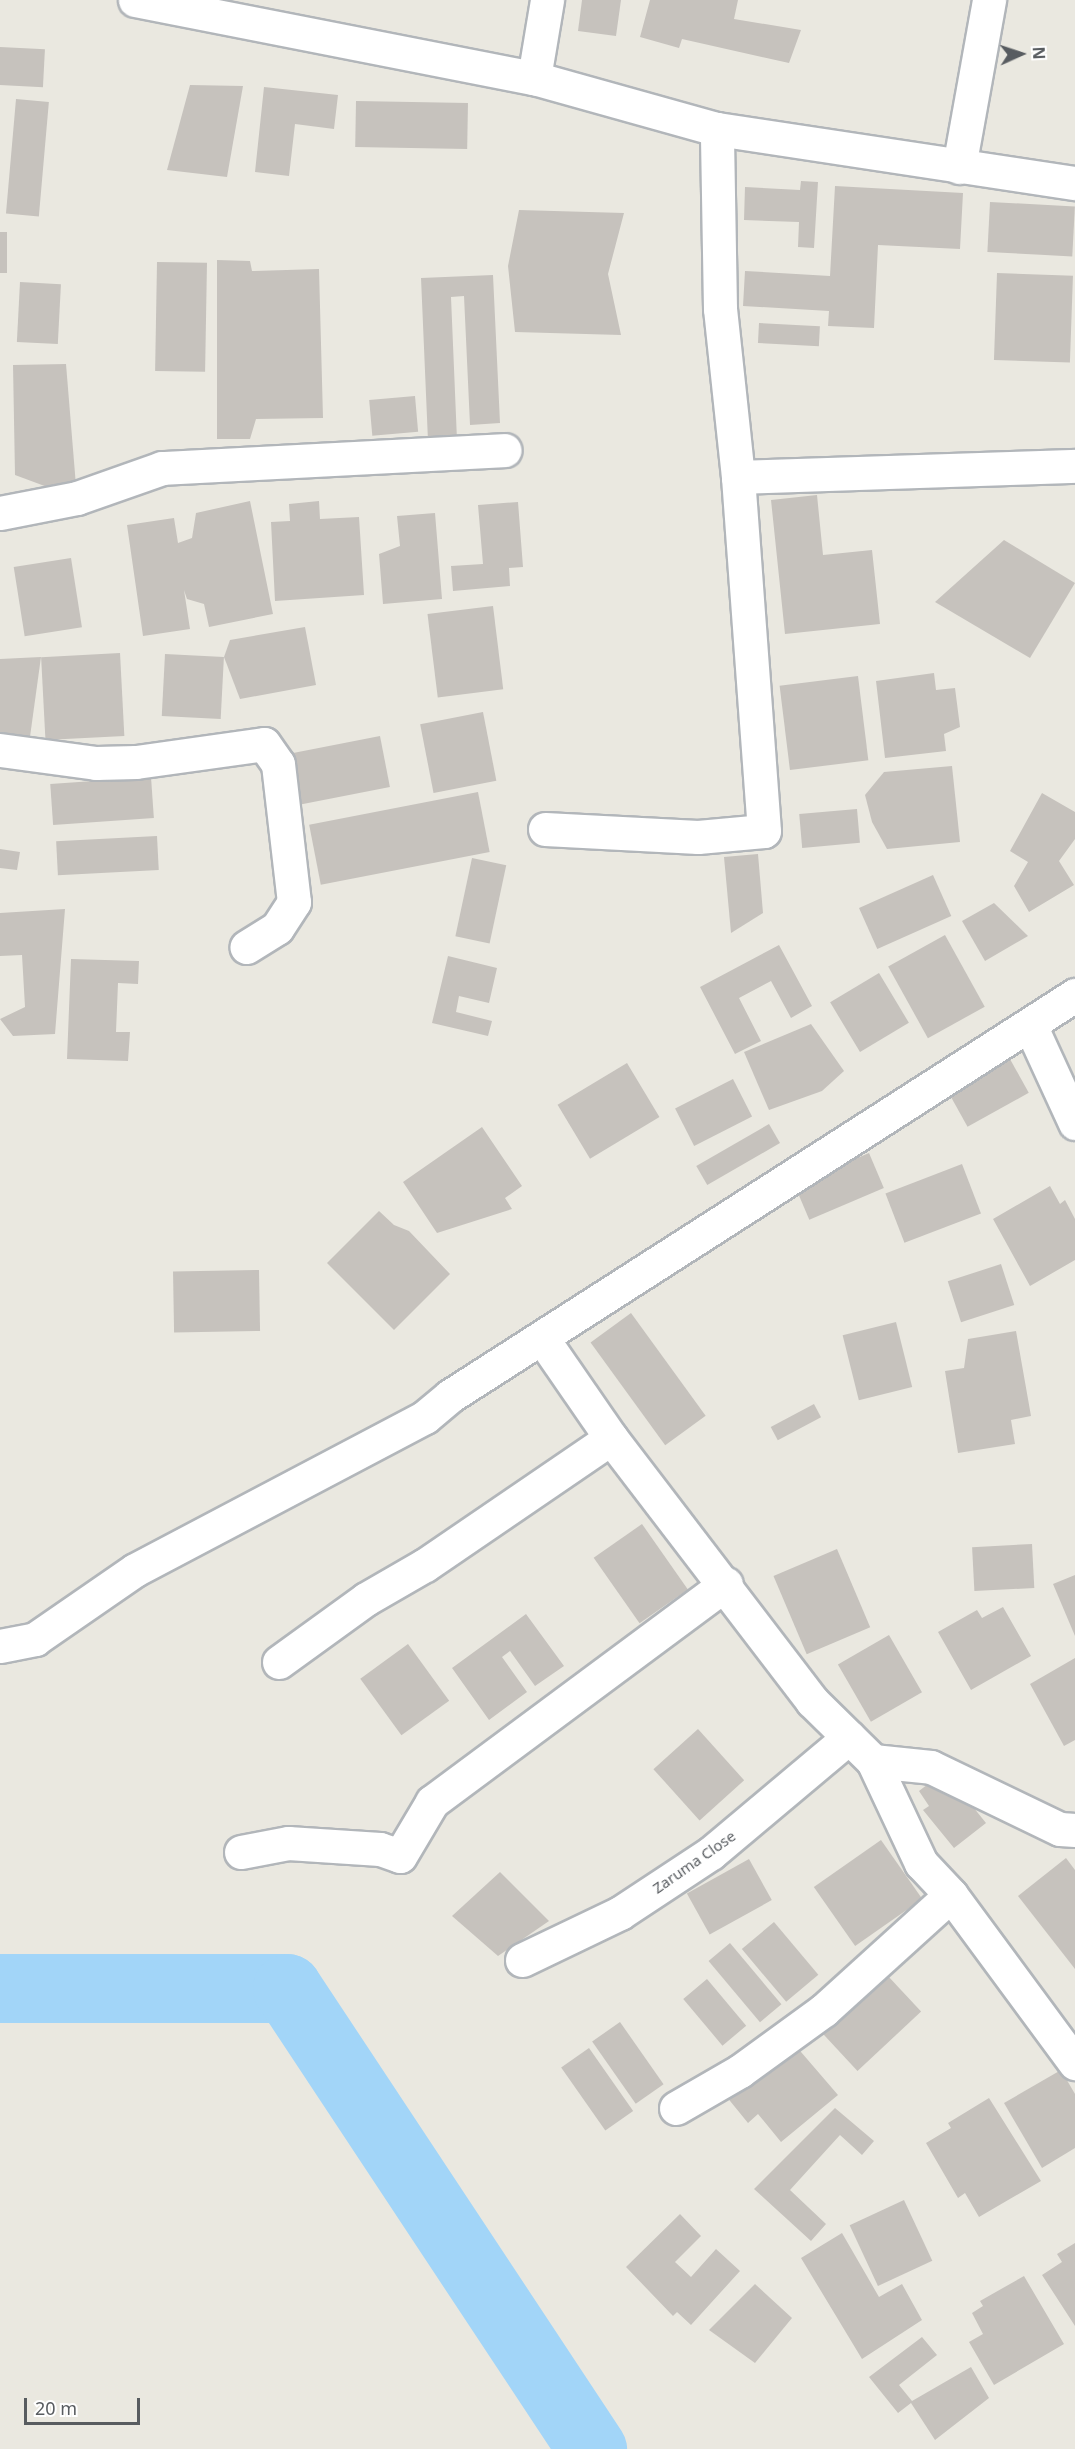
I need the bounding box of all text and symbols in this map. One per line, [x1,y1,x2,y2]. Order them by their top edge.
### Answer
north arrow [991,24,1051,84]
text: N [1028,46,1050,60]
street label: Zaruma Close [649,1827,739,1897]
scale bar [27,2386,142,2424]
text: 20 m [35,2396,77,2420]

